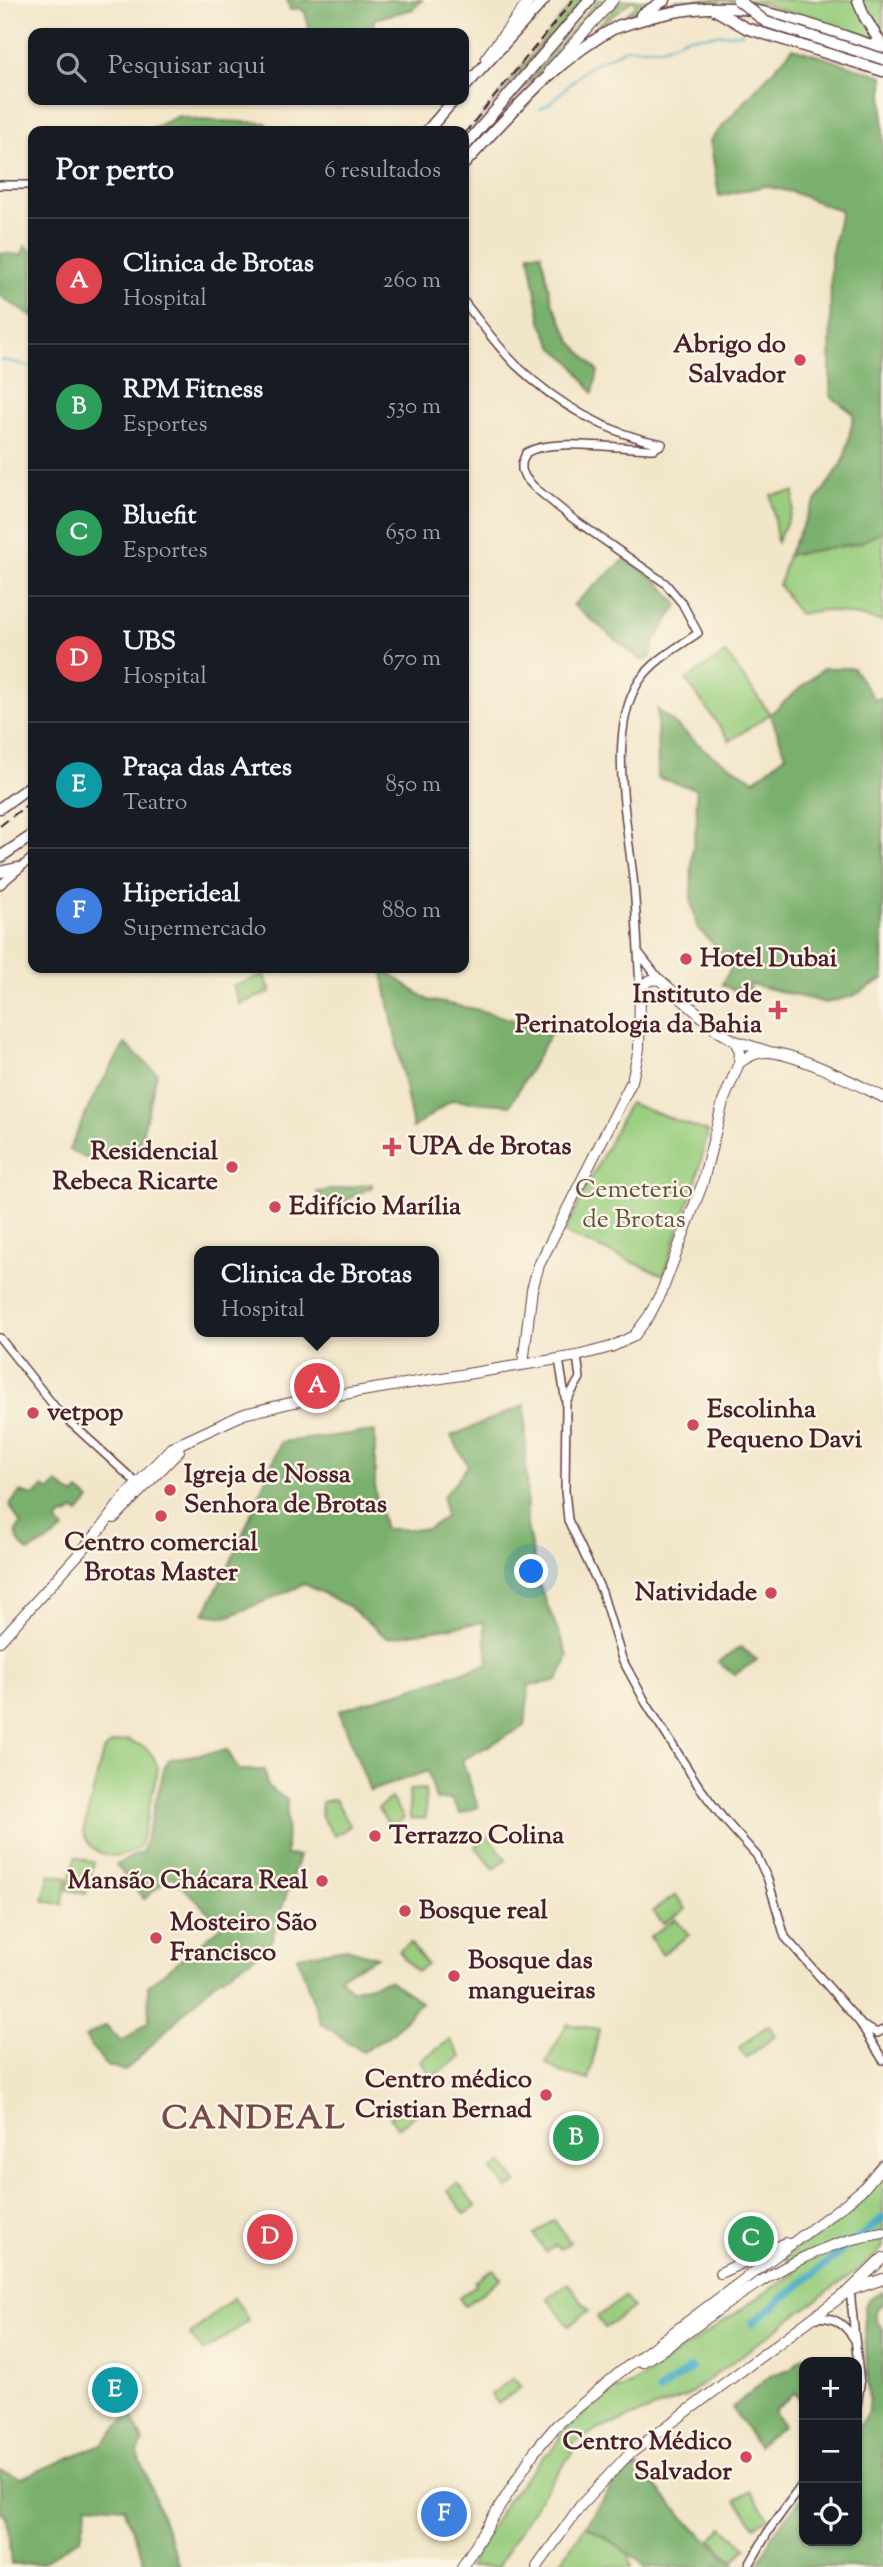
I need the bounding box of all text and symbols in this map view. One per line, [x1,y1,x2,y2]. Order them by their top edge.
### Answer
search box [28,28,469,105]
icon: search [52,48,90,86]
text: Pesquisar aqui [108,48,266,85]
text: Por perto [56,150,174,193]
text: 6 resultados [324,155,441,188]
text: Clinica de Brotas [123,246,314,283]
text: A [70,265,88,298]
text: 260 m [383,265,441,298]
text: Hospital [123,283,207,316]
place label: Abrigo do Salvador [673,327,786,394]
marker: Abrigo do Salvador [792,352,808,368]
text: RPM Fitness [123,372,263,409]
text: B [72,391,86,424]
text: 530 m [388,391,441,424]
text: Esportes [123,409,208,442]
text: Bluefit [123,498,196,535]
text: C [70,517,88,550]
text: 650 m [386,517,441,550]
text: Esportes [123,535,208,568]
text: UBS [123,624,176,661]
text: D [70,643,88,676]
text: 670 m [382,643,441,676]
text: Hospital [123,661,207,694]
text: Praça das Artes [123,750,292,787]
text: E [72,769,86,802]
text: 850 m [386,769,441,802]
text: Teatro [123,787,187,820]
text: Hiperideal [123,876,240,913]
text: F [73,895,85,928]
text: 880 m [382,895,441,928]
text: Supermercado [123,913,266,946]
place label: Hotel Dubai [700,941,838,978]
marker: Hotel Dubai [678,951,694,967]
place label: Instituto de Perinatologia da Bahia [515,977,762,1044]
marker: Instituto de Perinatologia da Bahia [768,1000,788,1020]
place label: UPA de Brotas [408,1129,572,1166]
place label: Residencial Rebeca Ricarte [53,1134,219,1201]
marker: UPA de Brotas [382,1137,402,1157]
marker: Residencial Rebeca Ricarte [224,1159,240,1175]
park label: Cemeterio de Brotas [575,1172,693,1239]
place label: Edifício Marília [289,1189,461,1226]
marker: Edifício Marília [267,1199,283,1215]
popup [194,1246,439,1337]
text: Clinica de Brotas [221,1257,412,1294]
text: Hospital [221,1294,305,1327]
pin: A [294,1360,340,1412]
place label: Escolinha Pequeno Davi [707,1392,863,1459]
place label: vetpop [47,1395,124,1432]
marker: vetpop [25,1405,41,1421]
marker: Escolinha Pequeno Davi [685,1417,701,1433]
place label: Igreja de Nossa Senhora de Brotas [184,1457,387,1524]
marker: Igreja de Nossa Senhora de Brotas [162,1482,178,1498]
marker: Centro comercial Brotas Master [153,1508,169,1524]
place label: Centro comercial Brotas Master [64,1525,258,1592]
your location [514,1554,548,1588]
place label: Natividade [635,1575,757,1612]
marker: Natividade [763,1585,779,1601]
place label: Terrazzo Colina [389,1818,564,1855]
marker: Terrazzo Colina [367,1828,383,1844]
place label: Mansão Chácara Real [67,1863,309,1900]
marker: Mansão Chácara Real [314,1873,330,1889]
place label: Bosque real [419,1893,549,1930]
marker: Bosque real [397,1903,413,1919]
place label: Mosteiro São Francisco [170,1905,317,1972]
marker: Mosteiro São Francisco [148,1930,164,1946]
place label: Bosque das mangueiras [468,1943,596,2010]
marker: Bosque das mangueiras [446,1968,462,1984]
place label: Centro médico Cristian Bernad [355,2062,532,2129]
marker: Centro médico Cristian Bernad [538,2087,554,2103]
district label: CANDEAL [161,2096,347,2144]
pin: B [553,2112,599,2164]
pin: D [247,2211,293,2263]
pin: C [728,2213,774,2265]
map controls [799,2357,862,2546]
button: + [799,2357,862,2420]
pin: E [92,2364,138,2416]
button: − [799,2420,862,2483]
place label: Centro Médico Salvador [563,2424,732,2491]
marker: Centro Médico Salvador [738,2449,754,2465]
button: locate [799,2483,862,2546]
pin: F [421,2488,467,2540]

